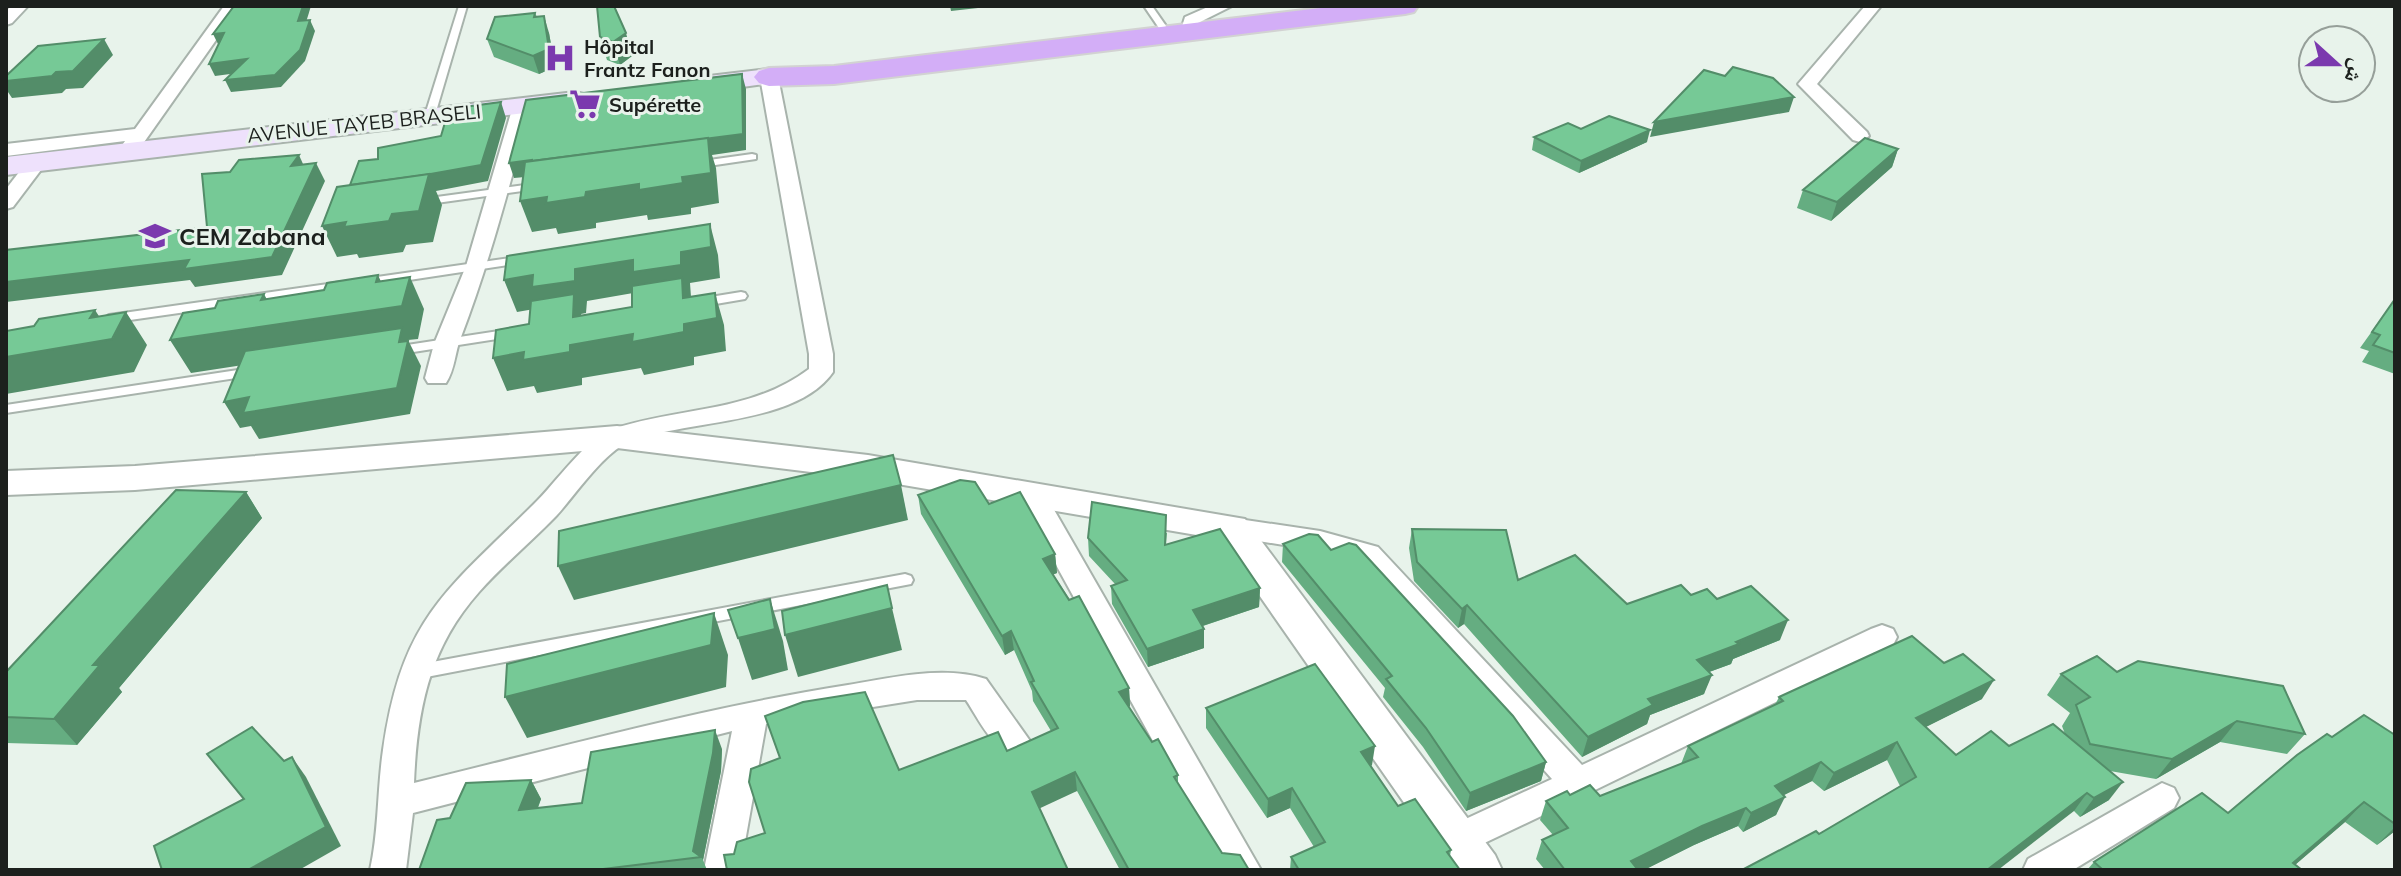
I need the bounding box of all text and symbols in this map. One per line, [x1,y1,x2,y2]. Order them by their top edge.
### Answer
north arrow [2297,24,2377,104]
place label: Hôpital Frantz Fanon [584,34,710,82]
hospital icon: Hôpital Frantz Fanon [543,41,577,75]
text: ش [2338,55,2373,87]
supermarket icon: Supérette [568,87,602,121]
place label: Supérette [609,92,701,117]
street label: AVENUE TAYEB BRASELI [246,98,482,148]
school or university icon: CEM Zabana [138,219,172,253]
place label: CEM Zabana [179,221,326,251]

